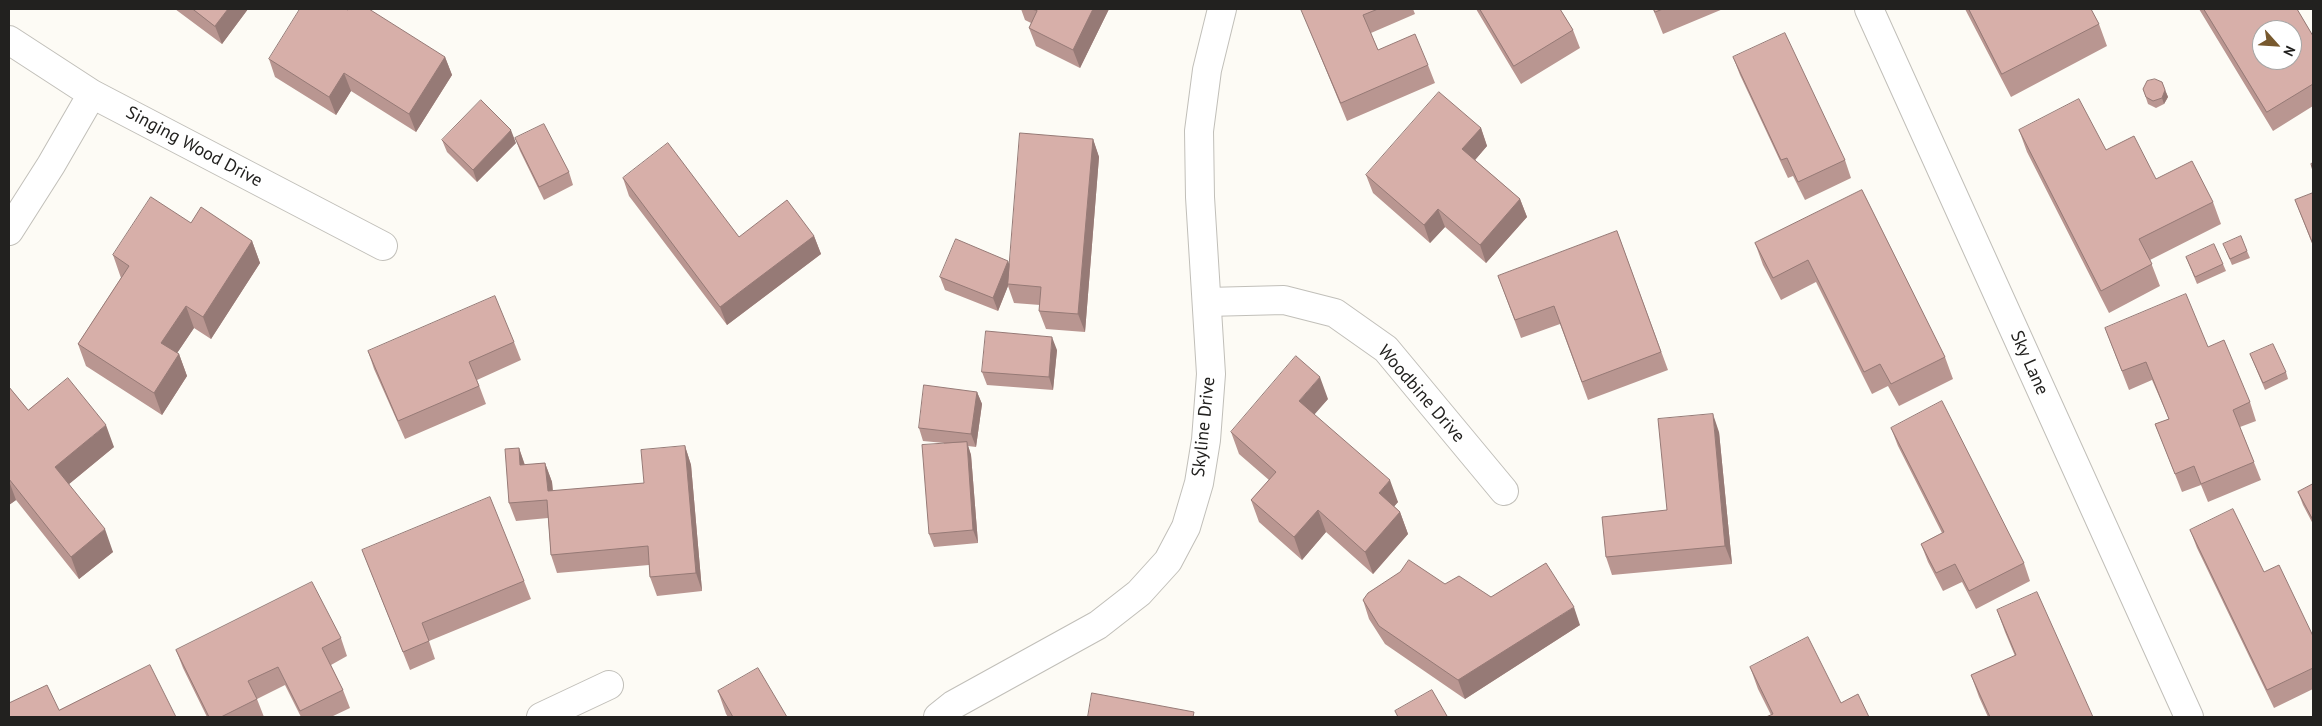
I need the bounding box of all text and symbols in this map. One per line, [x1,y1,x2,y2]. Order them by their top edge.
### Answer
north arrow [2252,20,2302,70]
text: N [2279,43,2300,59]
street label: Singing Wood Drive [122,102,266,192]
street label: Sky Lane [2005,327,2053,399]
street label: Woodbine Drive [1373,341,1469,447]
street label: Skyline Drive [1188,376,1220,478]

